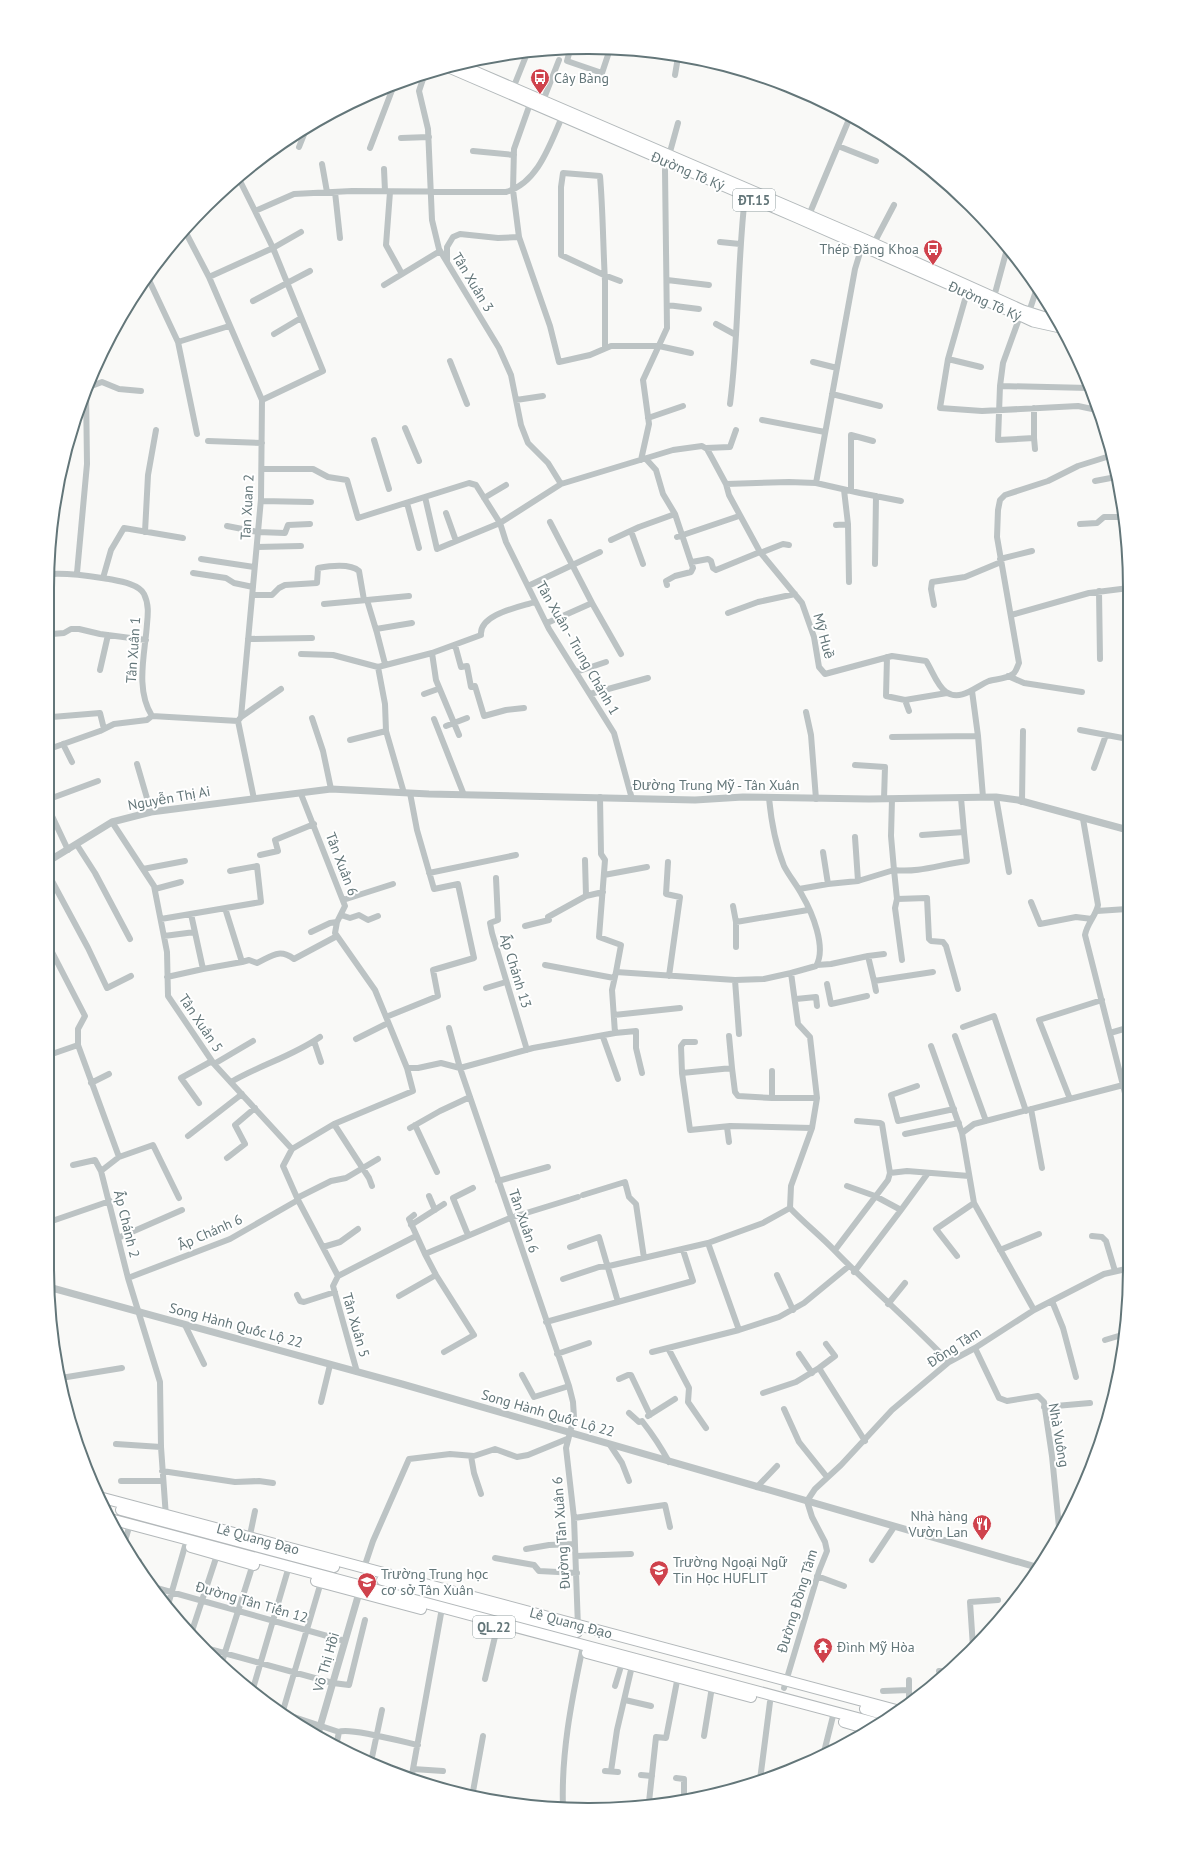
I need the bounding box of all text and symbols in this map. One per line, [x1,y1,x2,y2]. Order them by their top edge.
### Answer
bus stop icon: Cây Bàng [529,67,551,95]
place label: Cây Bàng [554,69,609,87]
street label: Đường Tô Ký [648,147,728,195]
road number: ĐT.15 [733,189,775,211]
bus stop icon: Thép Đăng Khoa [922,238,944,266]
place label: Thép Đăng Khoa [819,240,919,258]
street label: Tân Xuân 3 [448,249,498,315]
street label: Đường Tô Ký [945,276,1025,325]
street label: Tan Xuan 2 [236,474,258,540]
street label: Tân Xuân - Trung Chánh 1 [532,578,624,718]
street label: Mỹ Huề [809,611,839,661]
street label: Tân Xuân 1 [122,616,144,684]
street label: Đường Trung Mỹ - Tân Xuân [632,776,799,794]
street label: Nguyễn Thị Ai [126,782,212,814]
street label: Tân Xuân 6 [322,830,362,898]
street label: Ấp Chánh 13 [496,932,536,1010]
street label: Tân Xuân 5 [175,990,227,1056]
street label: Tân Xuân 6 [505,1187,543,1255]
street label: Ấp Chánh 2 [110,1188,144,1260]
street label: Ấp Chánh 6 [175,1210,245,1254]
street label: Tân Xuân 5 [338,1291,374,1359]
street label: Song Hành Quốc Lộ 22 [167,1298,305,1352]
street label: Đồng Tâm [923,1323,984,1372]
street label: Song Hành Quốc Lộ 22 [479,1385,617,1441]
street label: Nhà Vuông [1045,1402,1073,1468]
street label: Đường Tân Xuân 6 [548,1476,574,1591]
place label: Nhà hàng Vườn Lan [908,1507,968,1541]
restaurant icon: Nhà hàng Vườn Lan [971,1513,993,1541]
street label: Lê Quang Đạo [215,1519,301,1559]
street label: Đường Đồng Tâm [772,1547,821,1656]
place label: Trường Ngoại Ngữ Tin Học HUFLIT [673,1553,788,1587]
school or university icon: Trường Ngoại Ngữ Tin Học HUFLIT [648,1559,670,1587]
place label: Trường Trung học cơ sở Tân Xuân [381,1565,488,1599]
school or university icon: Trường Trung học cơ sở Tân Xuân [356,1571,378,1599]
street label: Đường Tân Tiến 12 [193,1577,310,1627]
street label: Lê Quang Đạo [528,1603,614,1643]
road number: QL.22 [473,1616,515,1638]
street label: Võ Thị Hồi [309,1630,343,1695]
temple icon: Đình Mỹ Hòa [812,1636,834,1664]
place label: Đình Mỹ Hòa [836,1638,915,1656]

